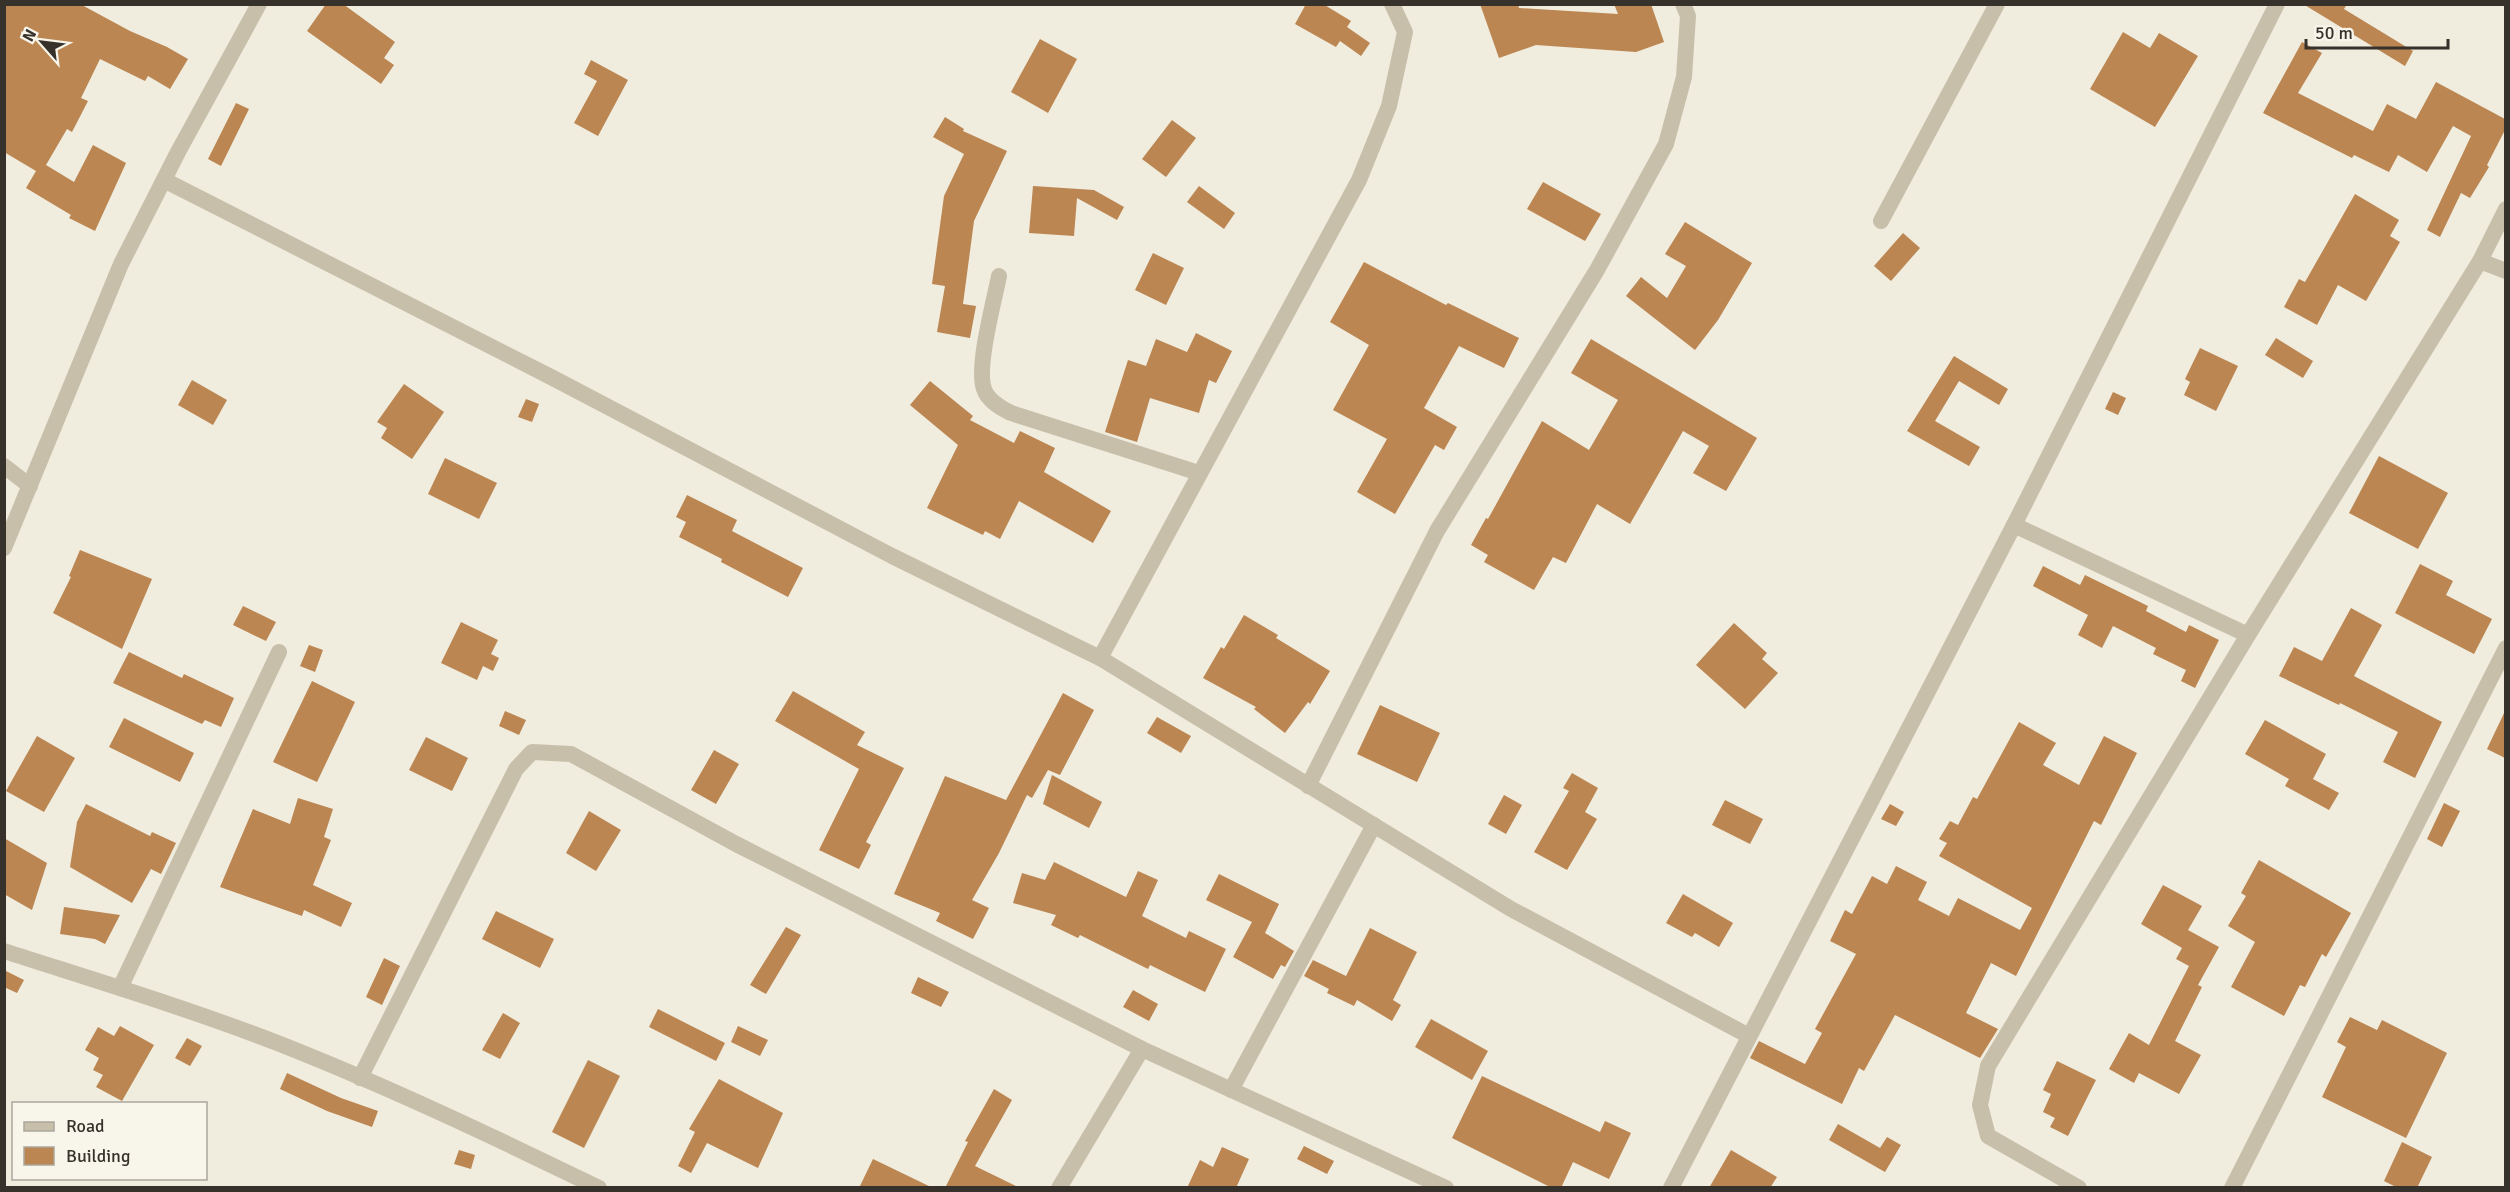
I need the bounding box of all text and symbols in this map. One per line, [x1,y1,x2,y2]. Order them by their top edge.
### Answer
north arrow [12,12,72,72]
scale bar [2306,12,2448,50]
text: 50 m [2315,22,2353,44]
text: N [18,26,41,45]
legend [12,1102,207,1180]
text: Road [66,1115,105,1137]
text: Building [66,1145,130,1167]

